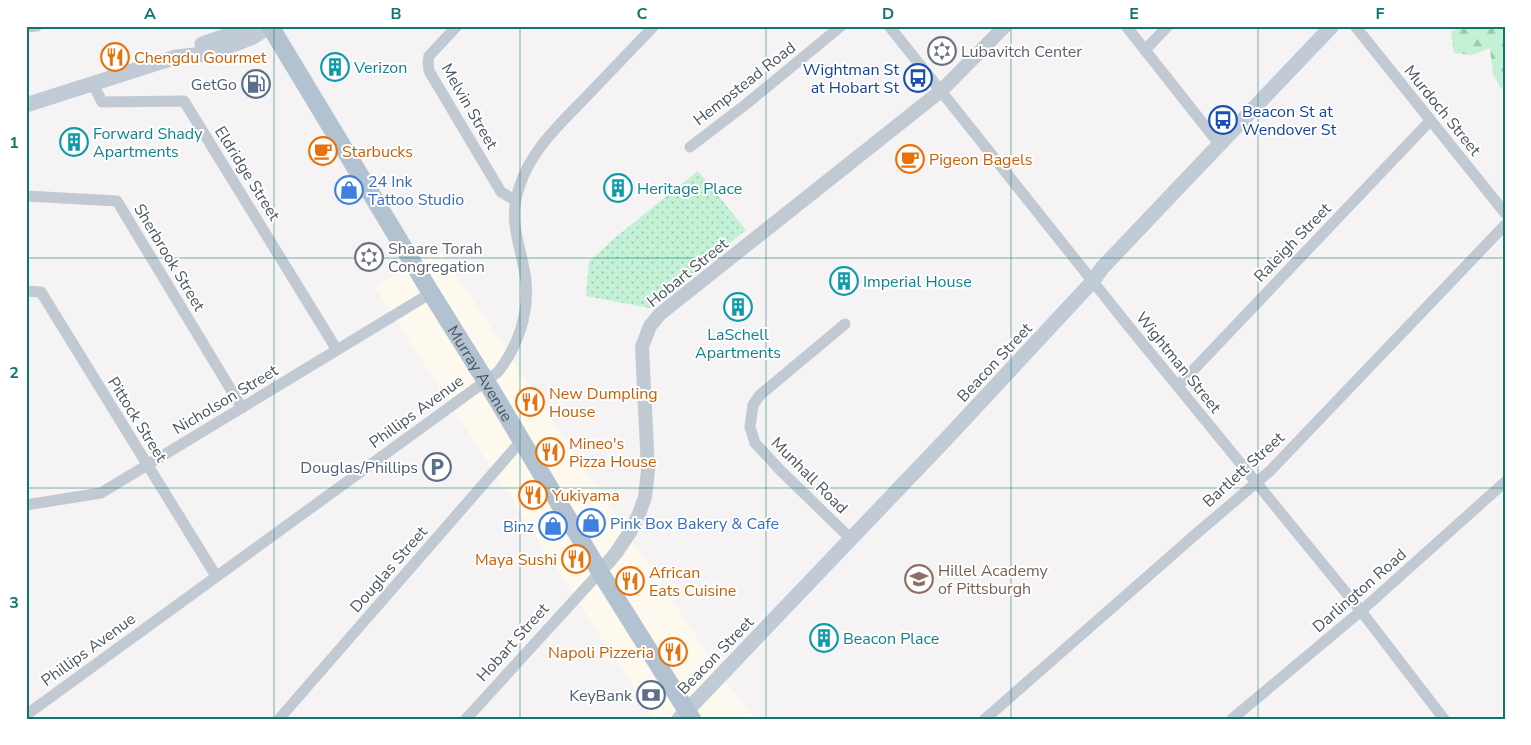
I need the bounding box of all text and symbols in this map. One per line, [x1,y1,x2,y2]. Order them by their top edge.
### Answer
text: A [144,3,156,25]
text: B [390,3,402,25]
text: C [637,3,648,25]
text: D [882,3,894,25]
text: E [1129,3,1139,25]
text: F [1376,3,1385,25]
synagogue icon: Lubavitch Center [927,36,957,66]
street label: Hempstead Road [689,37,800,131]
place label: Lubavitch Center [961,41,1082,63]
restaurant icon: Chengdu Gourmet [100,42,130,72]
place label: Chengdu Gourmet [134,47,267,69]
building icon: Verizon [320,52,350,82]
place label: Verizon [353,57,407,79]
place label: Wightman St at Hobart St [803,59,899,99]
street label: Melvin Street [436,60,503,154]
street label: Murdoch Street [1399,61,1486,161]
bus stop icon: Wightman St at Hobart St [903,63,933,93]
fuel station icon: GetGo [241,69,271,99]
place label: GetGo [191,74,237,96]
place label: Beacon St at Wendover St [1242,101,1337,141]
bus stop icon: Beacon St at Wendover St [1208,105,1238,135]
street label: Eldridge Street [209,122,285,225]
place label: Forward Shady Apartments [93,123,203,163]
building icon: Forward Shady Apartments [59,127,89,157]
text: 1 [9,132,19,154]
cafe icon: Starbucks [308,136,338,166]
place label: Starbucks [342,141,413,163]
cafe icon: Pigeon Bagels [895,144,925,174]
place label: Pigeon Bagels [929,149,1032,171]
place label: 24 Ink Tattoo Studio [368,171,464,211]
building icon: Heritage Place [603,173,633,203]
shop icon: 24 Ink Tattoo Studio [334,175,364,205]
place label: Heritage Place [637,178,742,200]
street label: Raleigh Street [1249,198,1336,287]
street label: Sherbrook Street [128,200,210,316]
street label: Hobart Street [642,233,733,312]
place label: Shaare Torah Congregation [388,238,485,278]
synagogue icon: Shaare Torah Congregation [354,242,384,272]
building icon: Imperial House [829,266,859,296]
place label: Imperial House [863,271,972,293]
building icon: LaSchell Apartments [723,292,753,322]
street label: Wightman Street [1131,307,1226,418]
street label: Beacon Street [952,318,1037,407]
street label: Murray Avenue [442,321,518,426]
place label: LaSchell Apartments [695,324,781,364]
street label: Nicholson Street [169,360,283,440]
text: 2 [9,362,19,384]
street label: Phillips Avenue [365,370,468,454]
street label: Pittock Street [102,373,172,467]
place label: New Dumpling House [549,383,658,423]
restaurant icon: New Dumpling House [515,387,545,417]
street label: Bartlett Street [1198,427,1290,512]
place label: Mineo's Pizza House [569,433,656,473]
street label: Munhall Road [766,433,852,519]
restaurant icon: Mineo's Pizza House [535,437,565,467]
parking icon: Douglas/Phillips [422,452,452,482]
place label: Douglas/Phillips [300,457,418,479]
restaurant icon: Yukiyama [518,480,548,510]
place label: Yukiyama [551,485,620,507]
shop icon: Pink Box Bakery & Cafe [576,508,606,538]
shop icon: Binz [538,511,568,541]
place label: Pink Box Bakery & Cafe [610,513,779,535]
place label: Binz [503,516,534,538]
street label: Douglas Street [345,521,433,618]
restaurant icon: Maya Sushi [561,544,591,574]
street label: Darlington Road [1308,544,1411,638]
place label: Maya Sushi [475,549,557,571]
place label: Hillel Academy of Pittsburgh [938,560,1049,600]
place label: African Eats Cuisine [649,562,736,602]
school or university icon: Hillel Academy of Pittsburgh [904,564,934,594]
restaurant icon: African Eats Cuisine [615,566,645,596]
text: 3 [9,592,19,614]
street label: Hobart Street [472,598,554,687]
street label: Phillips Avenue [37,608,140,692]
street label: Beacon Street [673,612,759,700]
building icon: Beacon Place [809,623,839,653]
place label: Beacon Place [843,628,939,650]
restaurant icon: Napoli Pizzeria [658,637,688,667]
place label: Napoli Pizzeria [548,642,654,664]
bank icon: KeyBank [636,680,666,710]
place label: KeyBank [569,685,633,707]

